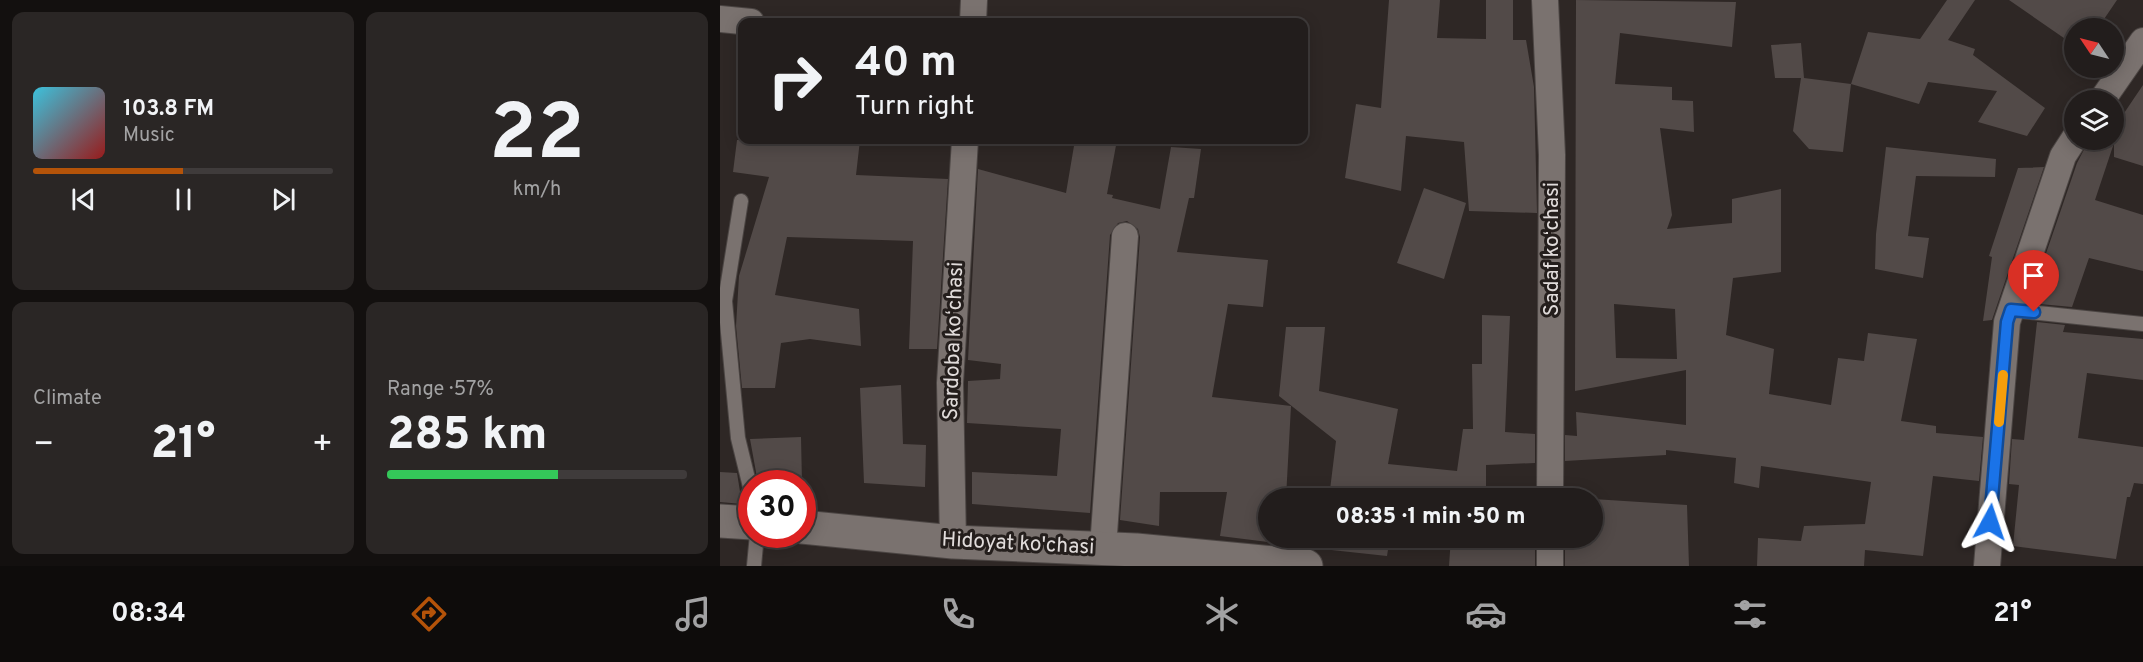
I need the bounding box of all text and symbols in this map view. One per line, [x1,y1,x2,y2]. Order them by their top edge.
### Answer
north arrow [2064,18,2124,78]
map controls [2064,18,2124,150]
text: 40 m [855,38,957,91]
icon: right [756,42,834,120]
text: 22 [489,88,585,187]
text: Turn right [855,90,974,124]
button: layers [2064,90,2124,150]
text: 103.8 FM [123,96,214,123]
text: Music [123,123,175,149]
text: km/h [513,177,561,203]
street label: Sadaf koʻchasi [1539,182,1566,316]
icon: previous [67,183,100,216]
icon: pause [167,183,200,216]
icon: next [267,183,300,216]
pin [2008,250,2059,312]
icon: arrive [2017,259,2050,292]
street label: Sardoba koʻchasi [938,261,970,421]
text: Range · 57% [387,377,494,403]
text: Climate [33,386,102,412]
text: 285 km [387,408,547,465]
text: 21° [151,417,215,474]
text: − [33,425,54,467]
text: + [312,425,333,467]
speed limit sign: 30 [738,470,816,548]
position arrow [1958,490,2022,554]
text: 08:35 · 1 min · 50 m [1336,504,1525,531]
street label: Hidoyat ko'chasi [941,527,1095,561]
icon: directions [408,593,450,635]
icon: music [672,593,714,635]
icon: phone [937,593,979,635]
icon: climate [1201,593,1243,635]
icon: car [1465,593,1507,635]
icon: filters [1729,593,1771,635]
text: 08:34 [111,597,186,631]
text: 21° [1993,597,2032,631]

